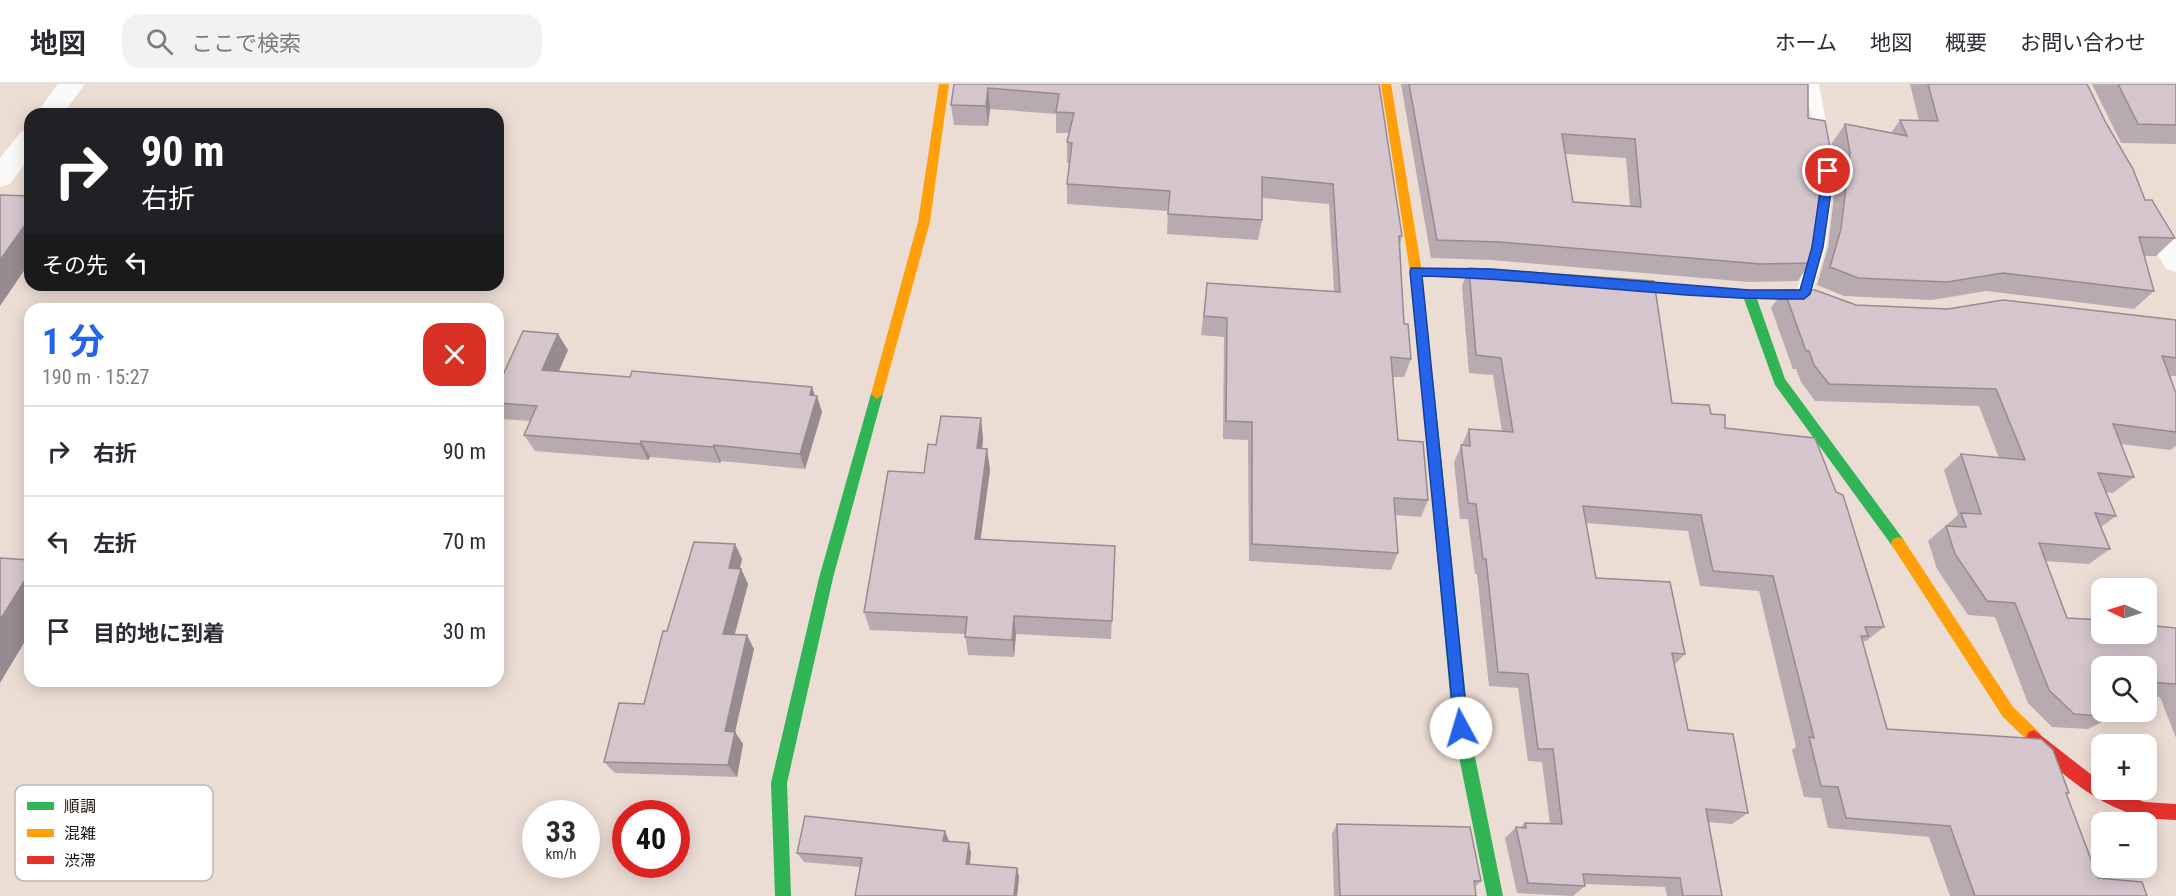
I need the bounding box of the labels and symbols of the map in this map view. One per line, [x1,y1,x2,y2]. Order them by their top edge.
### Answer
pin [1802,145,1853,196]
north arrow [2091,578,2157,644]
position arrow [1429,696,1493,760]
legend [15,785,213,881]
text: 順調 [64,797,96,816]
speed limit sign: 40 [612,800,690,878]
text: 混雑 [64,824,96,843]
text: 渋滞 [64,851,96,870]

